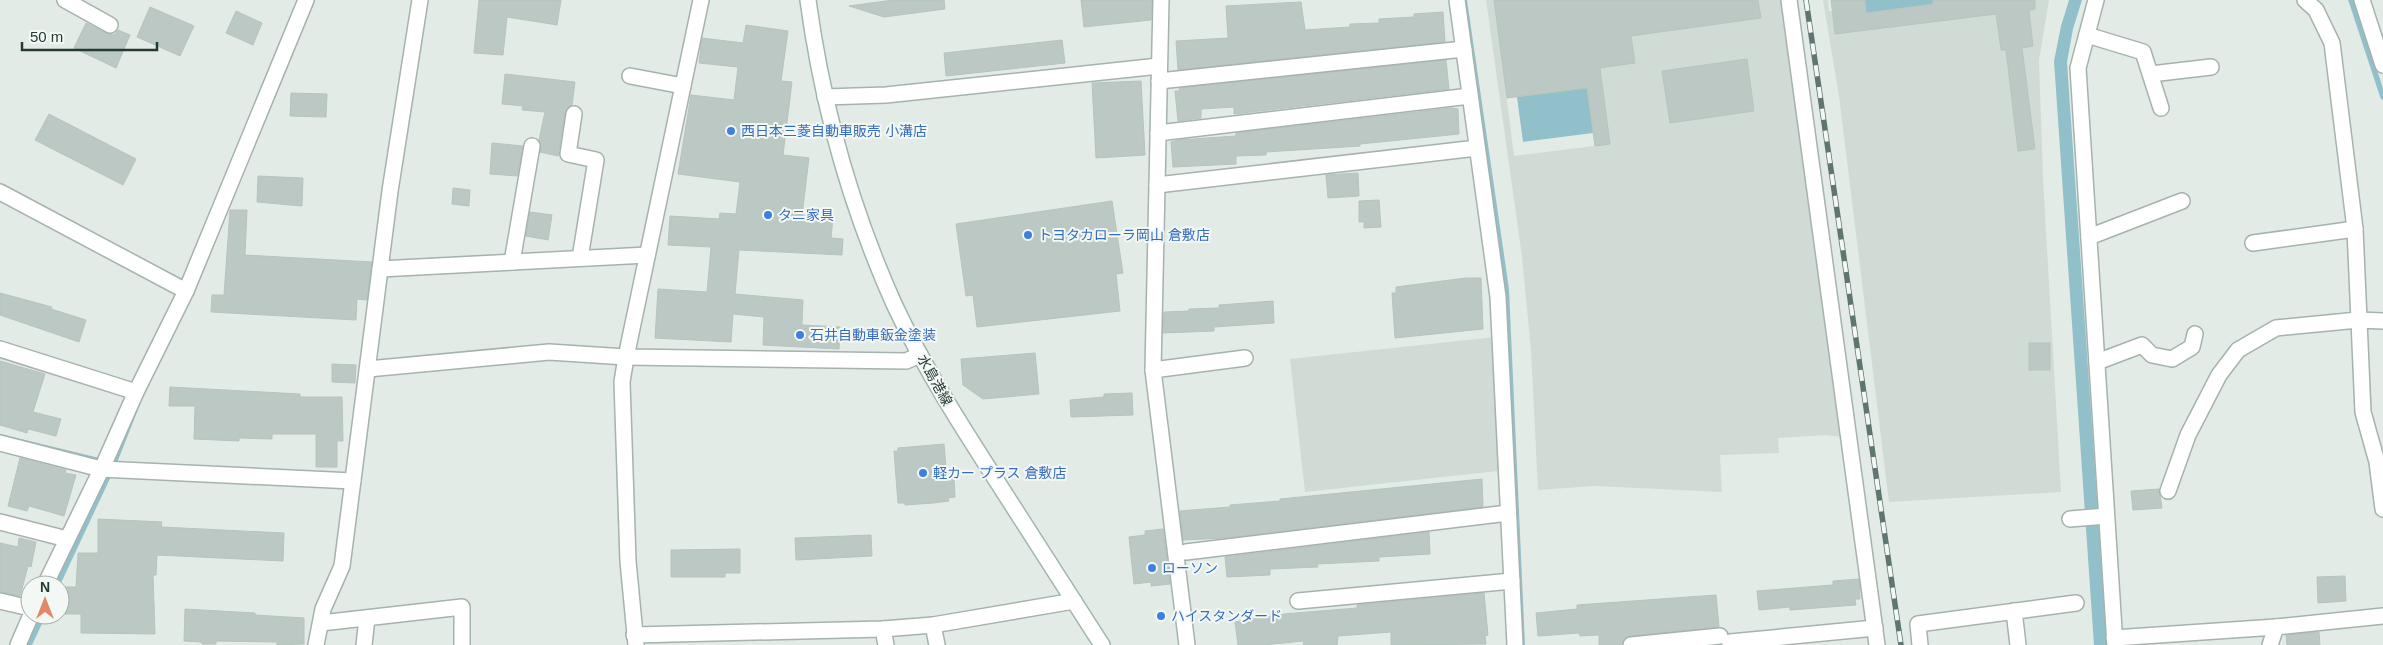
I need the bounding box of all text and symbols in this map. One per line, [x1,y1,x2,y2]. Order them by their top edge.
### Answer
scale bar [22,20,158,52]
text: 50 m [30,28,63,45]
place label: 西日本三菱自動車販売 小溝店 [741,123,927,139]
marker: 西日本三菱自動車販売 小溝店 [725,125,737,137]
place label: タニ家具 [778,207,834,223]
marker: タニ家具 [762,209,774,221]
place label: トヨタカローラ岡山 倉敷店 [1038,227,1210,243]
marker: トヨタカローラ岡山 倉敷店 [1022,229,1034,241]
place label: 石井自動車鈑金塗装 [810,327,936,343]
marker: 石井自動車鈑金塗装 [794,329,806,341]
street label: 水島港線 [914,352,956,408]
place label: 軽カー プラス 倉敷店 [933,465,1067,481]
marker: 軽カー プラス 倉敷店 [917,467,929,479]
place label: ローソン [1162,560,1218,576]
marker: ローソン [1146,562,1158,574]
north arrow [20,575,70,625]
text: N [40,579,50,595]
place label: ハイスタンダード [1171,608,1282,624]
marker: ハイスタンダード [1155,610,1167,622]

